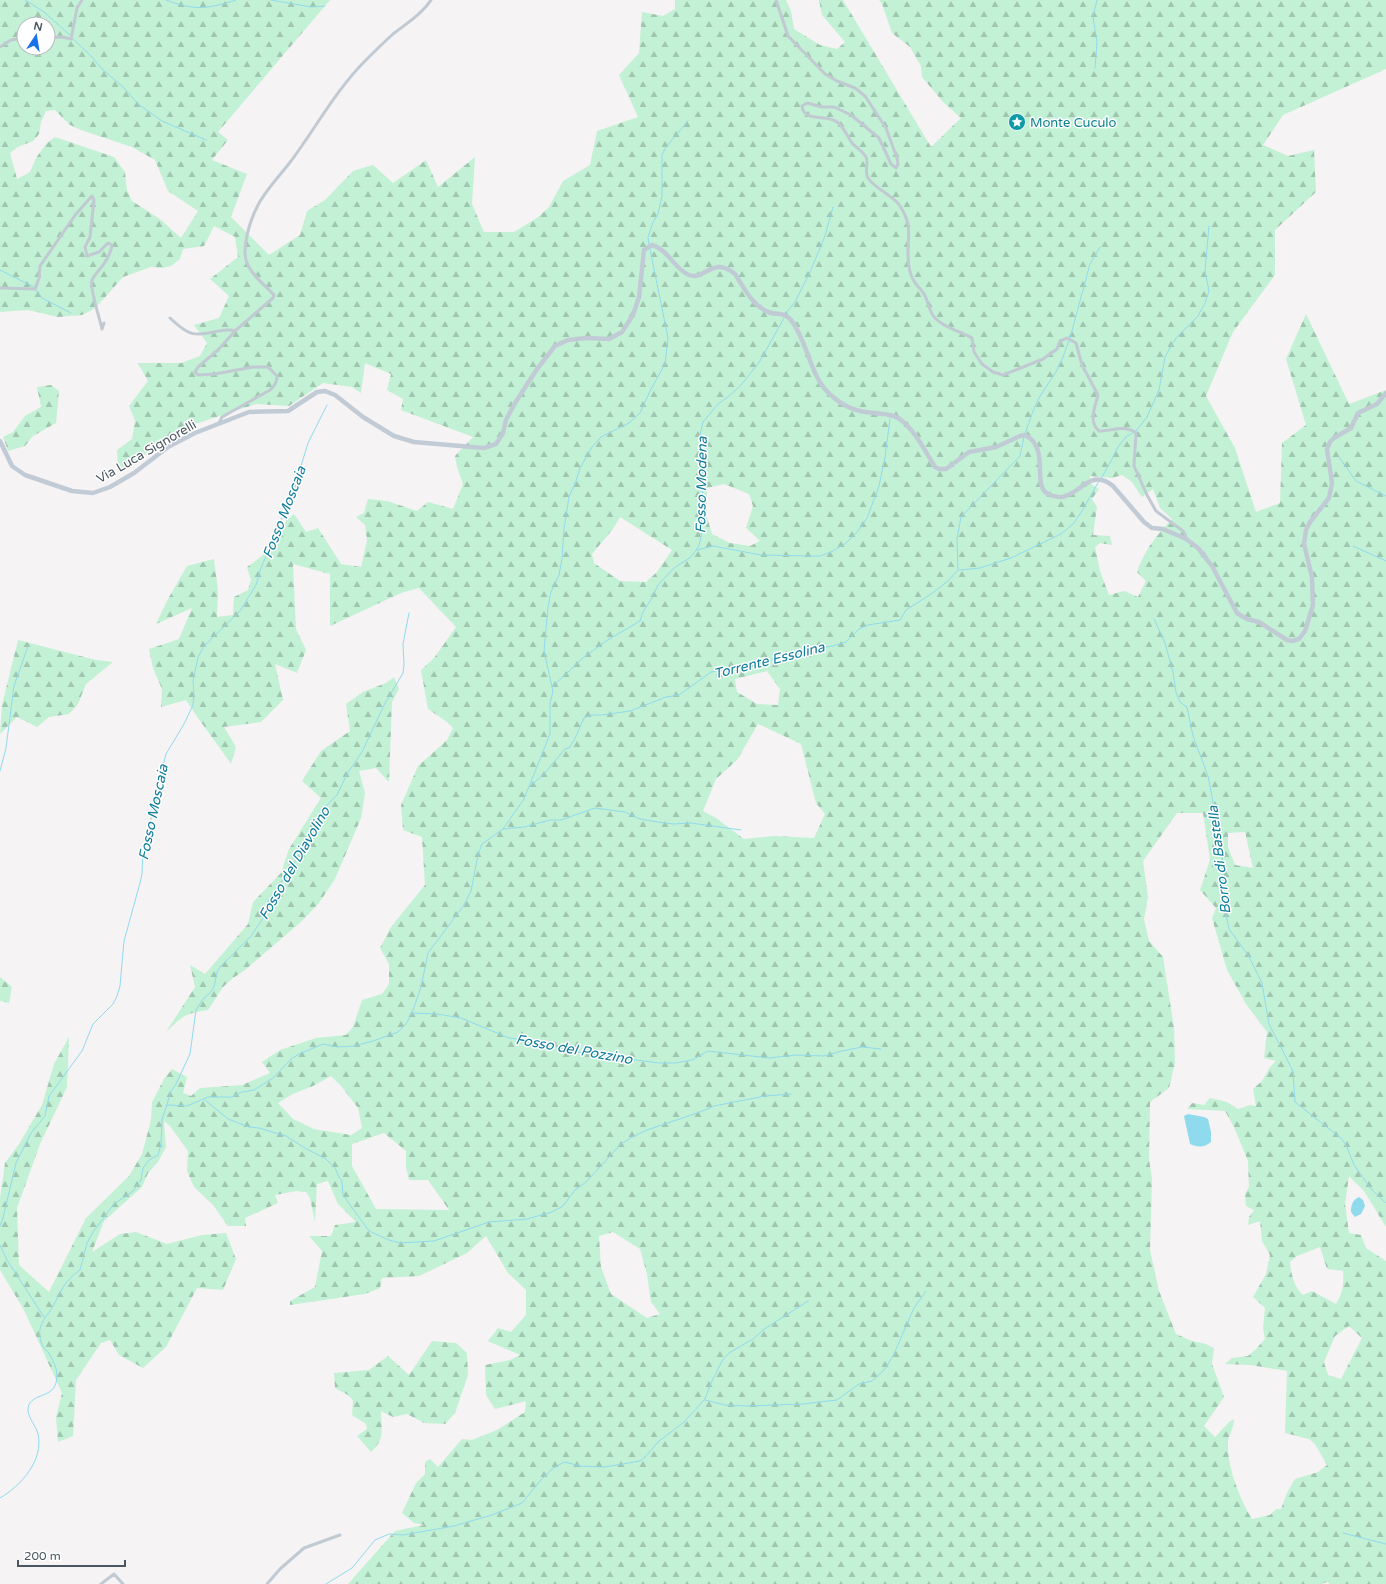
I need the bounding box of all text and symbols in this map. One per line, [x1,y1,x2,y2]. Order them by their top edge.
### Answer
north arrow [16,16,56,56]
text: N [32,19,44,34]
place icon: Monte Cuculo [1007,112,1027,132]
place label: Monte Cuculo [1030,115,1117,131]
street label: Via Luca Signorelli [94,417,199,487]
water label: Fosso Modena [692,435,711,534]
water label: Fosso Moscaia [259,463,310,561]
water label: Torrente Essolina [712,638,828,683]
water label: Fosso Moscaia [135,762,172,861]
water label: Fosso del Diavolino [255,803,334,923]
water label: Borro di Bastella [1204,804,1235,915]
water label: Fosso del Pozzino [514,1031,635,1068]
scale bar [18,1542,125,1568]
text: 200 m [24,1549,61,1563]

